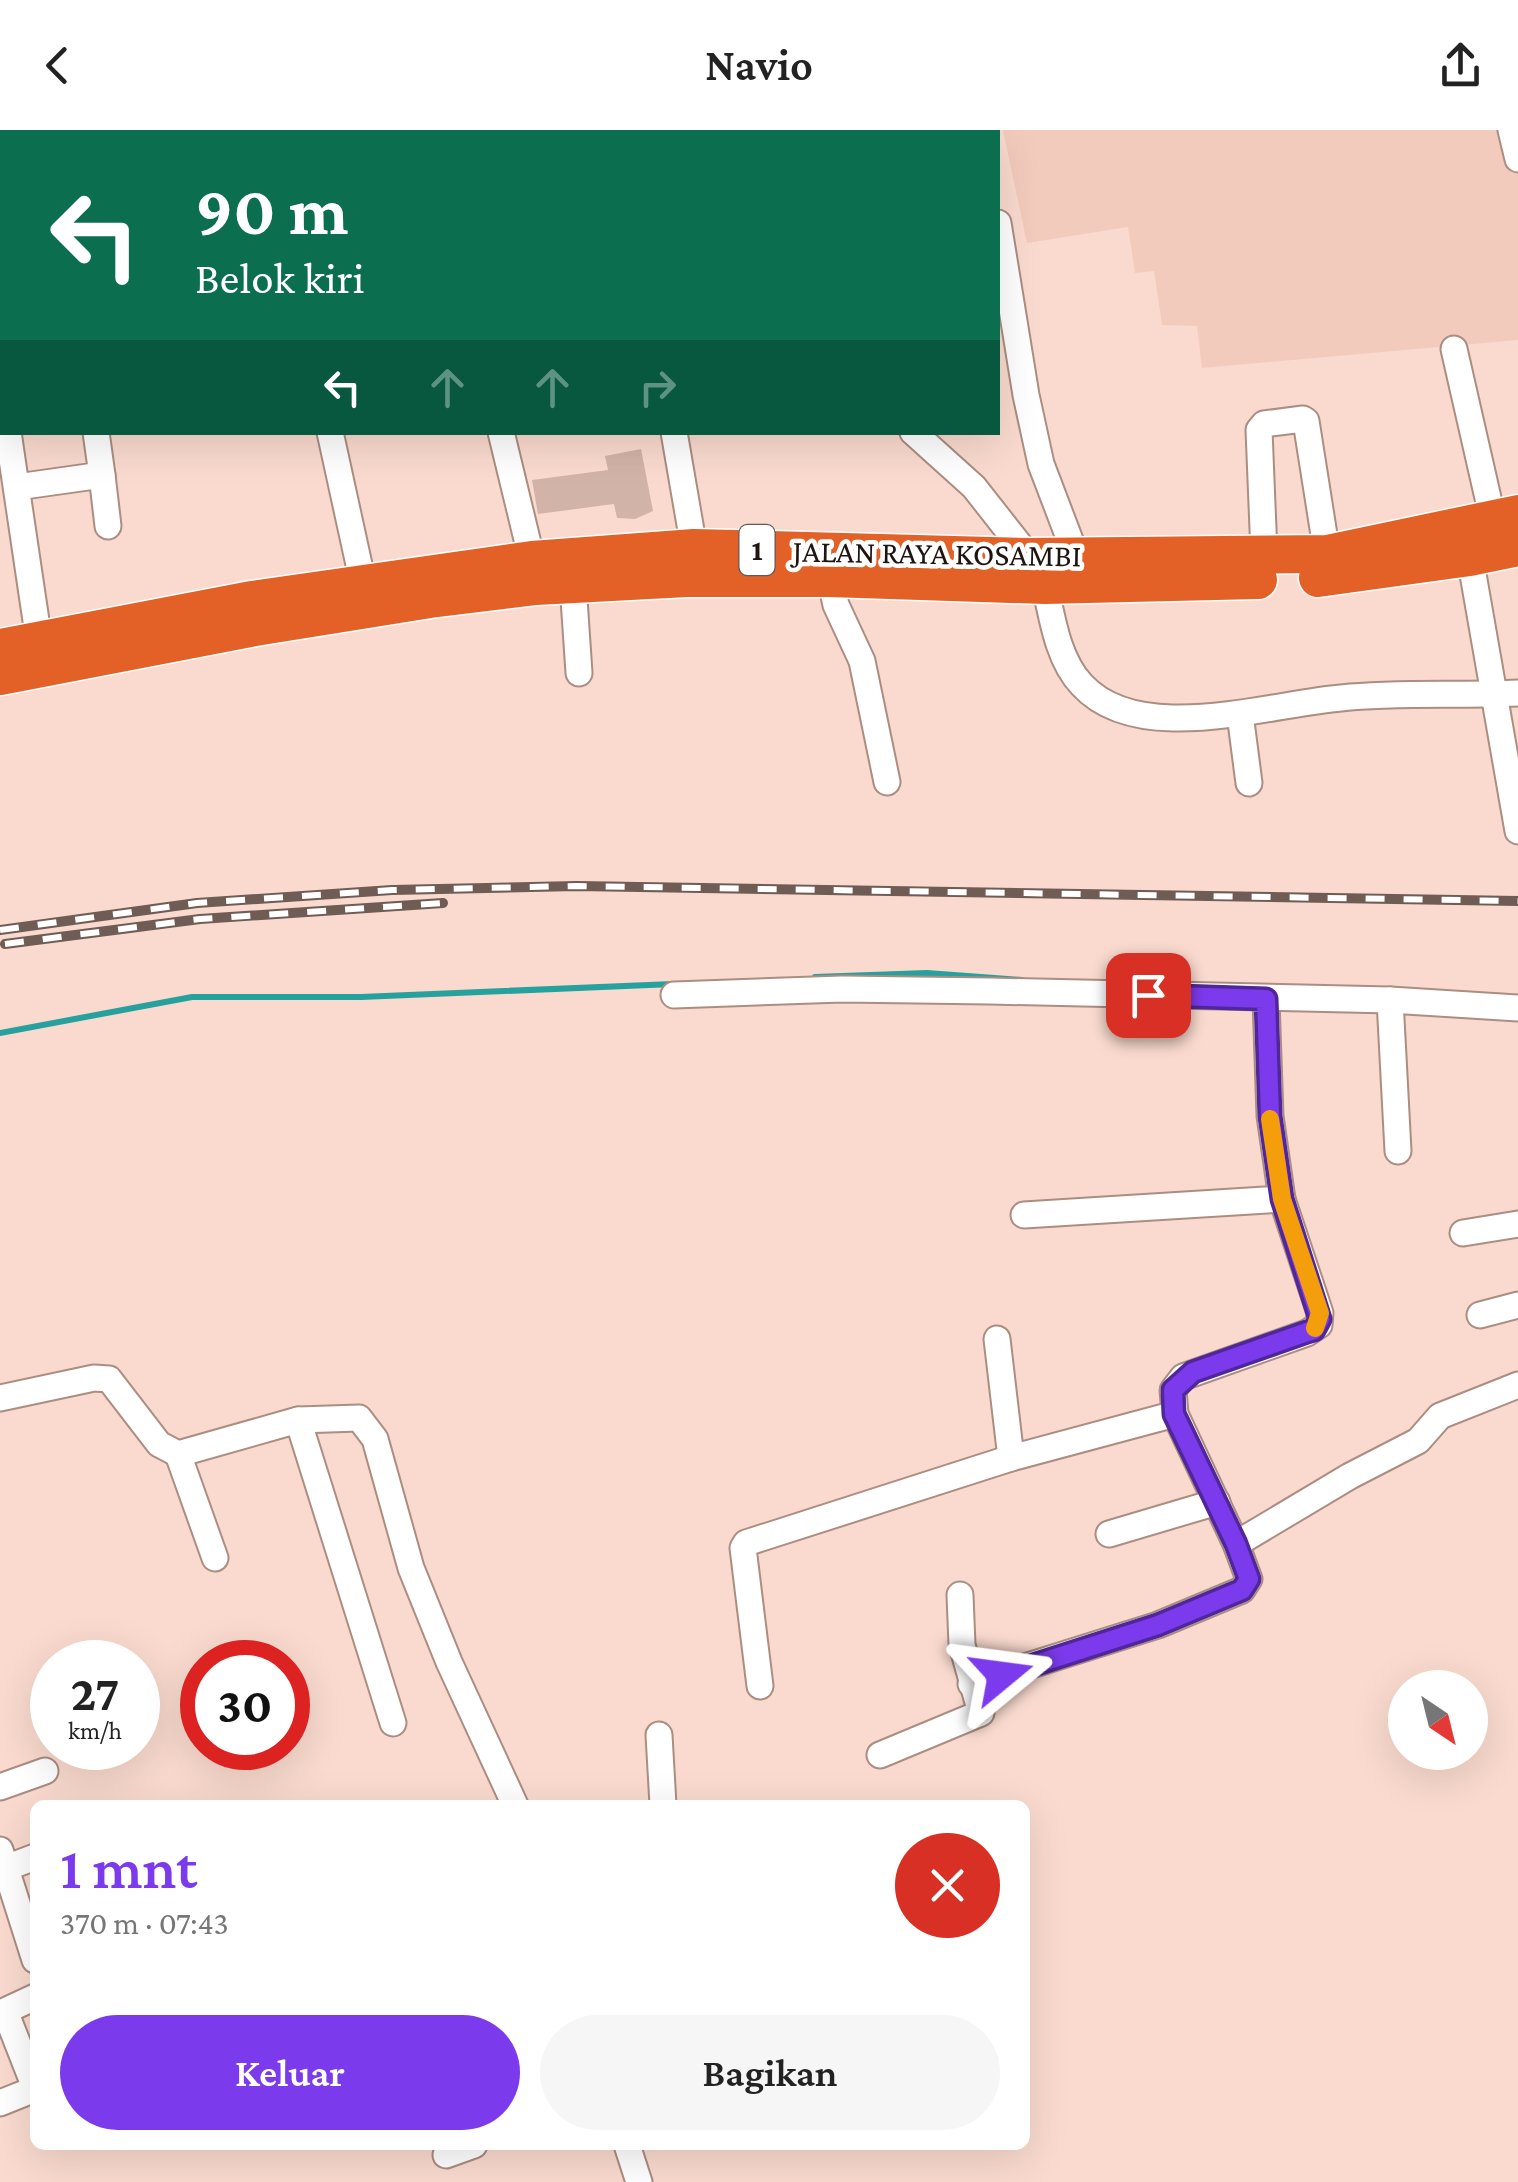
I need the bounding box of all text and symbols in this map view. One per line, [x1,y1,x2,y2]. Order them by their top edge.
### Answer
icon: back [30,38,85,93]
icon: share [1433,38,1488,93]
text: Navio [705,40,813,90]
icon: left [30,170,160,300]
text: 90 m [195,171,348,249]
text: Belok kiri [195,253,365,303]
icon: left [315,360,370,415]
icon: ahead [420,360,475,415]
icon: ahead [525,360,580,415]
icon: right [630,360,685,415]
road number: 1 [740,525,774,575]
street label: JALAN RAYA KOSAMBI [789,532,1082,574]
pin [1106,953,1191,1038]
icon: arrive [1121,968,1176,1023]
position arrow [950,1623,1054,1727]
speed limit sign: 30 [180,1640,310,1770]
text: 27 [71,1665,119,1721]
north arrow [1388,1670,1488,1770]
map controls [1388,1670,1488,1770]
text: km/h [68,1717,122,1744]
button: close [895,1833,1000,1938]
text: 1 mnt [60,1834,197,1901]
text: 370 m · 07:43 [60,1905,229,1941]
button: Keluar [60,2015,520,2130]
button: Bagikan [540,2015,1000,2130]

